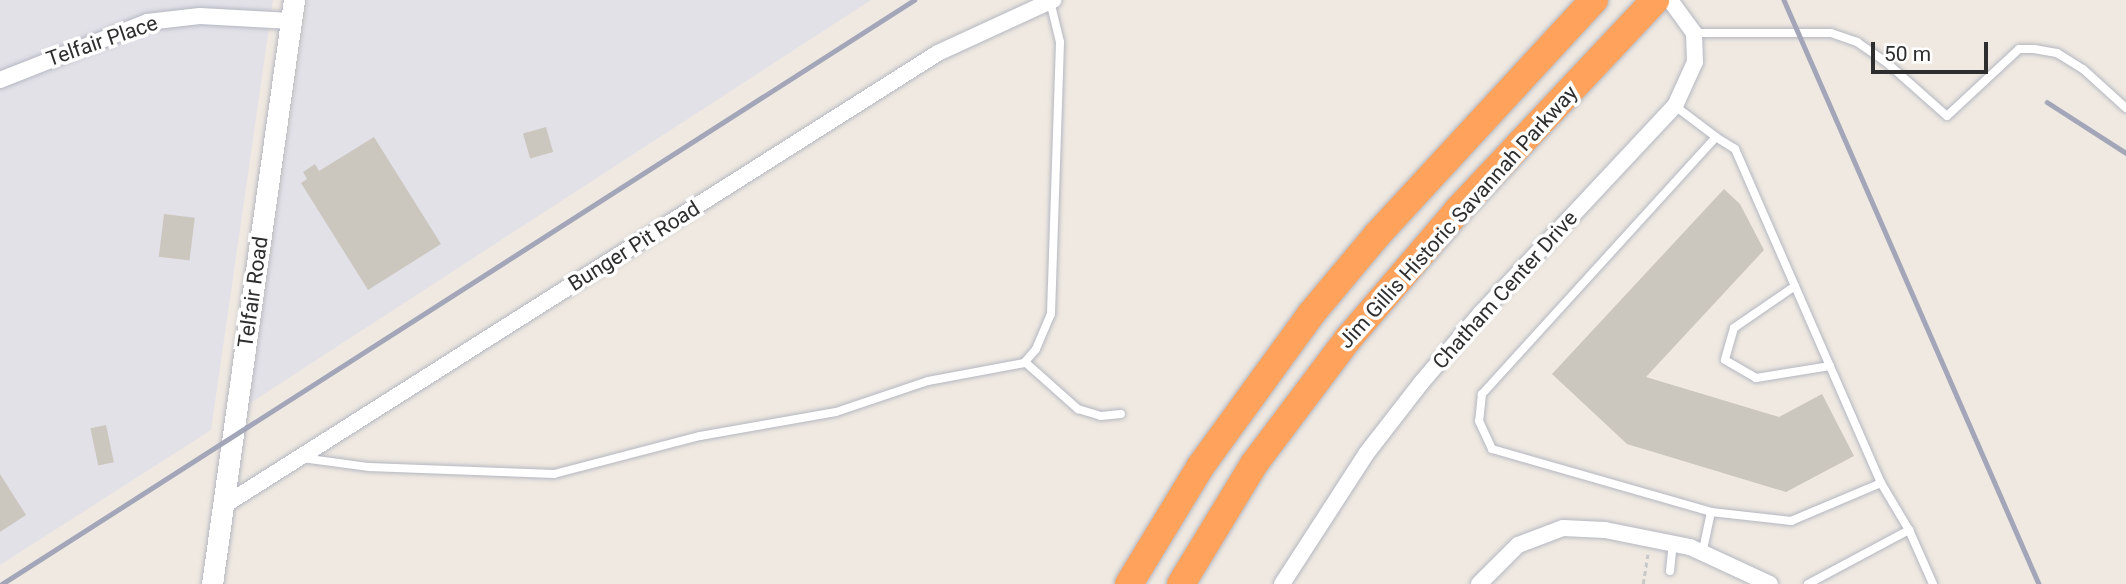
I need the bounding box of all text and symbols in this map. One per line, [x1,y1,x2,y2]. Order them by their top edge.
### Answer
street label: Telfair Place [43,10,161,72]
scale bar [1874,28,1991,72]
text: 50 m [1884,42,1931,66]
street label: Jim Gillis Historic Savannah Parkway [1333,80,1583,354]
street label: Bunger Pit Road [564,196,704,296]
street label: Chatham Center Drive [1427,206,1583,374]
street label: Telfair Road [233,235,273,349]

